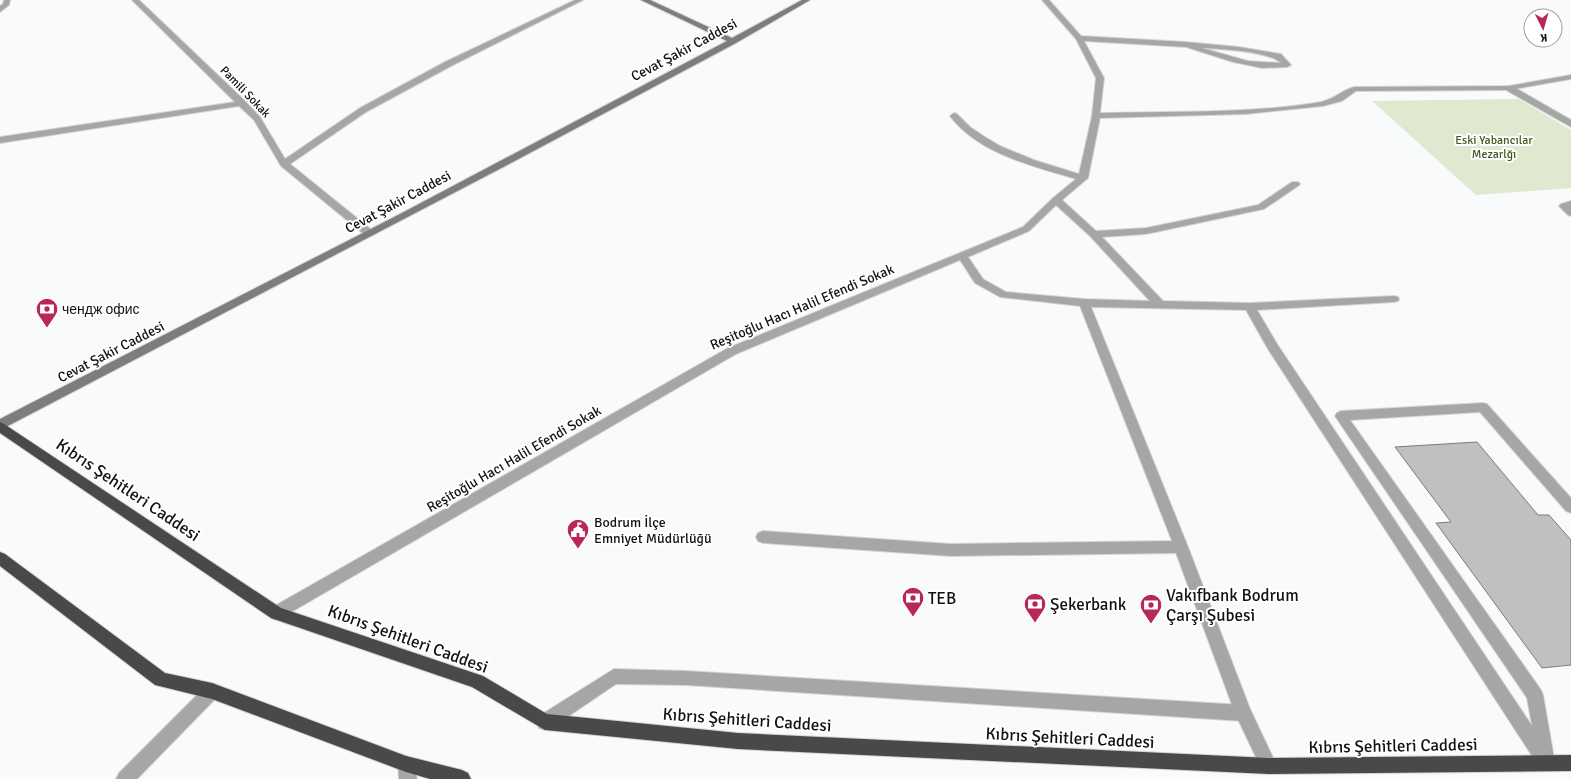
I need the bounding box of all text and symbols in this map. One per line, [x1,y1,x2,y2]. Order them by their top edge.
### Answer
north arrow [1523,8,1563,48]
street label: Cevat Şakir Caddesi [628,15,740,85]
text: K [1540,31,1548,44]
street label: Pamili Sokak [217,63,273,121]
park label: Eski Yabancılar Mezarlğı [1455,133,1533,162]
street label: Cevat Şakir Caddesi [342,167,454,237]
street label: Reşitoğlu Hacı Halil Efendi Sokak [707,260,897,354]
bank icon: чендж офис [34,296,60,329]
place label: чендж офис [62,301,140,318]
street label: Cevat Şakir Caddesi [55,318,167,386]
street label: Reşitoğlu Hacı Halil Efendi Sokak [424,402,604,516]
street label: Kıbrıs Şehitleri Caddesi [52,434,204,546]
place label: Bodrum İlçe Emniyet Müdürlüğü [594,514,712,547]
public building icon: Bodrum İlçe Emniyet Müdürlüğü [565,517,591,550]
bank icon: TEB [900,585,926,618]
place label: Vakıfbank Bodrum Çarşı Şubesi [1166,585,1299,626]
place label: TEB [928,588,956,609]
bank icon: Şekerbank [1022,591,1048,624]
bank icon: Vakıfbank Bodrum Çarşı Şubesi [1138,592,1164,625]
place label: Şekerbank [1050,594,1127,615]
street label: Kıbrıs Şehitleri Caddesi [325,600,491,678]
street label: Kıbrıs Şehitleri Caddesi [662,704,832,736]
street label: Kıbrıs Şehitleri Caddesi [985,723,1155,753]
street label: Kıbrıs Şehitleri Caddesi [1308,734,1478,758]

